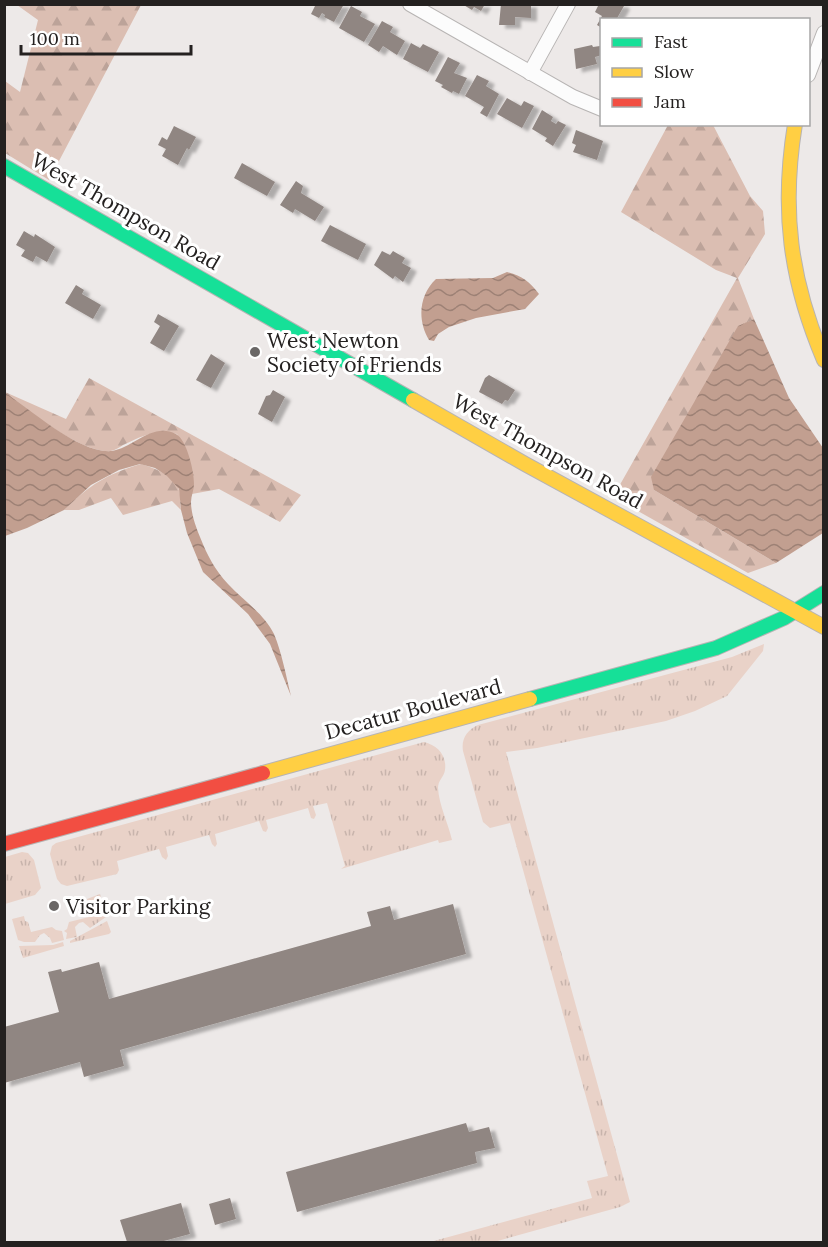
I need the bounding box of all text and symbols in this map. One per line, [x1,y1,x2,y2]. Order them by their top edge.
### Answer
scale bar [21,18,190,56]
legend [600,18,810,126]
text: 100 m [30,27,80,50]
text: Fast [654,30,688,53]
text: Slow [654,60,694,83]
text: Jam [653,90,686,113]
street label: West Thompson Road [27,146,225,276]
place label: West Newton Society of Friends [267,327,442,378]
marker: West Newton Society of Friends [248,345,262,359]
street label: West Thompson Road [448,387,648,515]
street label: Decatur Boulevard [322,672,504,746]
place label: Visitor Parking [65,893,211,920]
marker: Visitor Parking [47,899,61,913]

